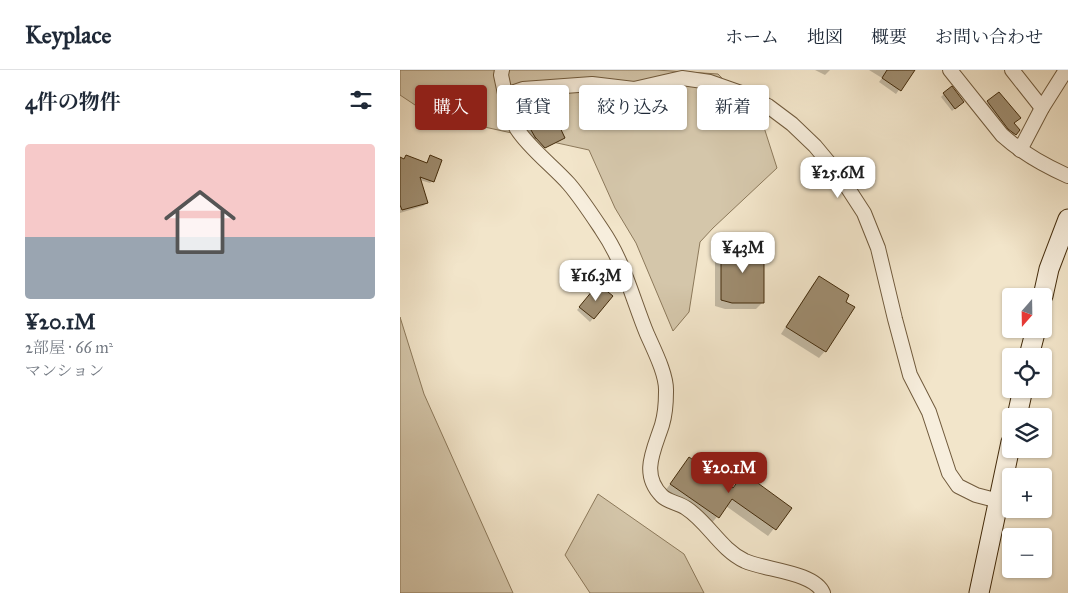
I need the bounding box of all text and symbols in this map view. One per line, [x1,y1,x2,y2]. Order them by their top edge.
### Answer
text: Keyplace [25,20,112,50]
text: ホーム [725,26,779,48]
text: 地図 [807,26,843,48]
text: 概要 [871,26,907,48]
text: お問い合わせ [935,26,1043,48]
chip: 購入 [415,85,487,130]
chip: 賃貸 [497,85,569,130]
chip: 絞り込み [579,85,687,130]
chip: 新着 [697,85,769,130]
icon: filters [347,86,375,114]
text: 4件の物件 [25,89,121,115]
pin: ¥25.6M [797,156,879,199]
text: ¥25.6M [811,163,865,182]
icon: home [155,177,245,267]
pin: ¥43M [713,232,773,274]
text: ¥43M [722,238,764,257]
pin: ¥16.3M [555,260,637,302]
text: ¥16.3M [570,266,622,285]
north arrow [1002,288,1052,338]
map controls [1002,288,1052,578]
text: ¥20.1M [25,309,96,335]
text: 2部屋 · 66 m² [25,338,113,357]
button: locate [1002,348,1052,398]
text: マンション [25,361,104,380]
button: layers [1002,408,1052,458]
pin: ¥20.1M [688,452,770,494]
text: ¥20.1M [702,458,756,477]
button: + [1002,468,1052,518]
button: − [1002,528,1052,578]

